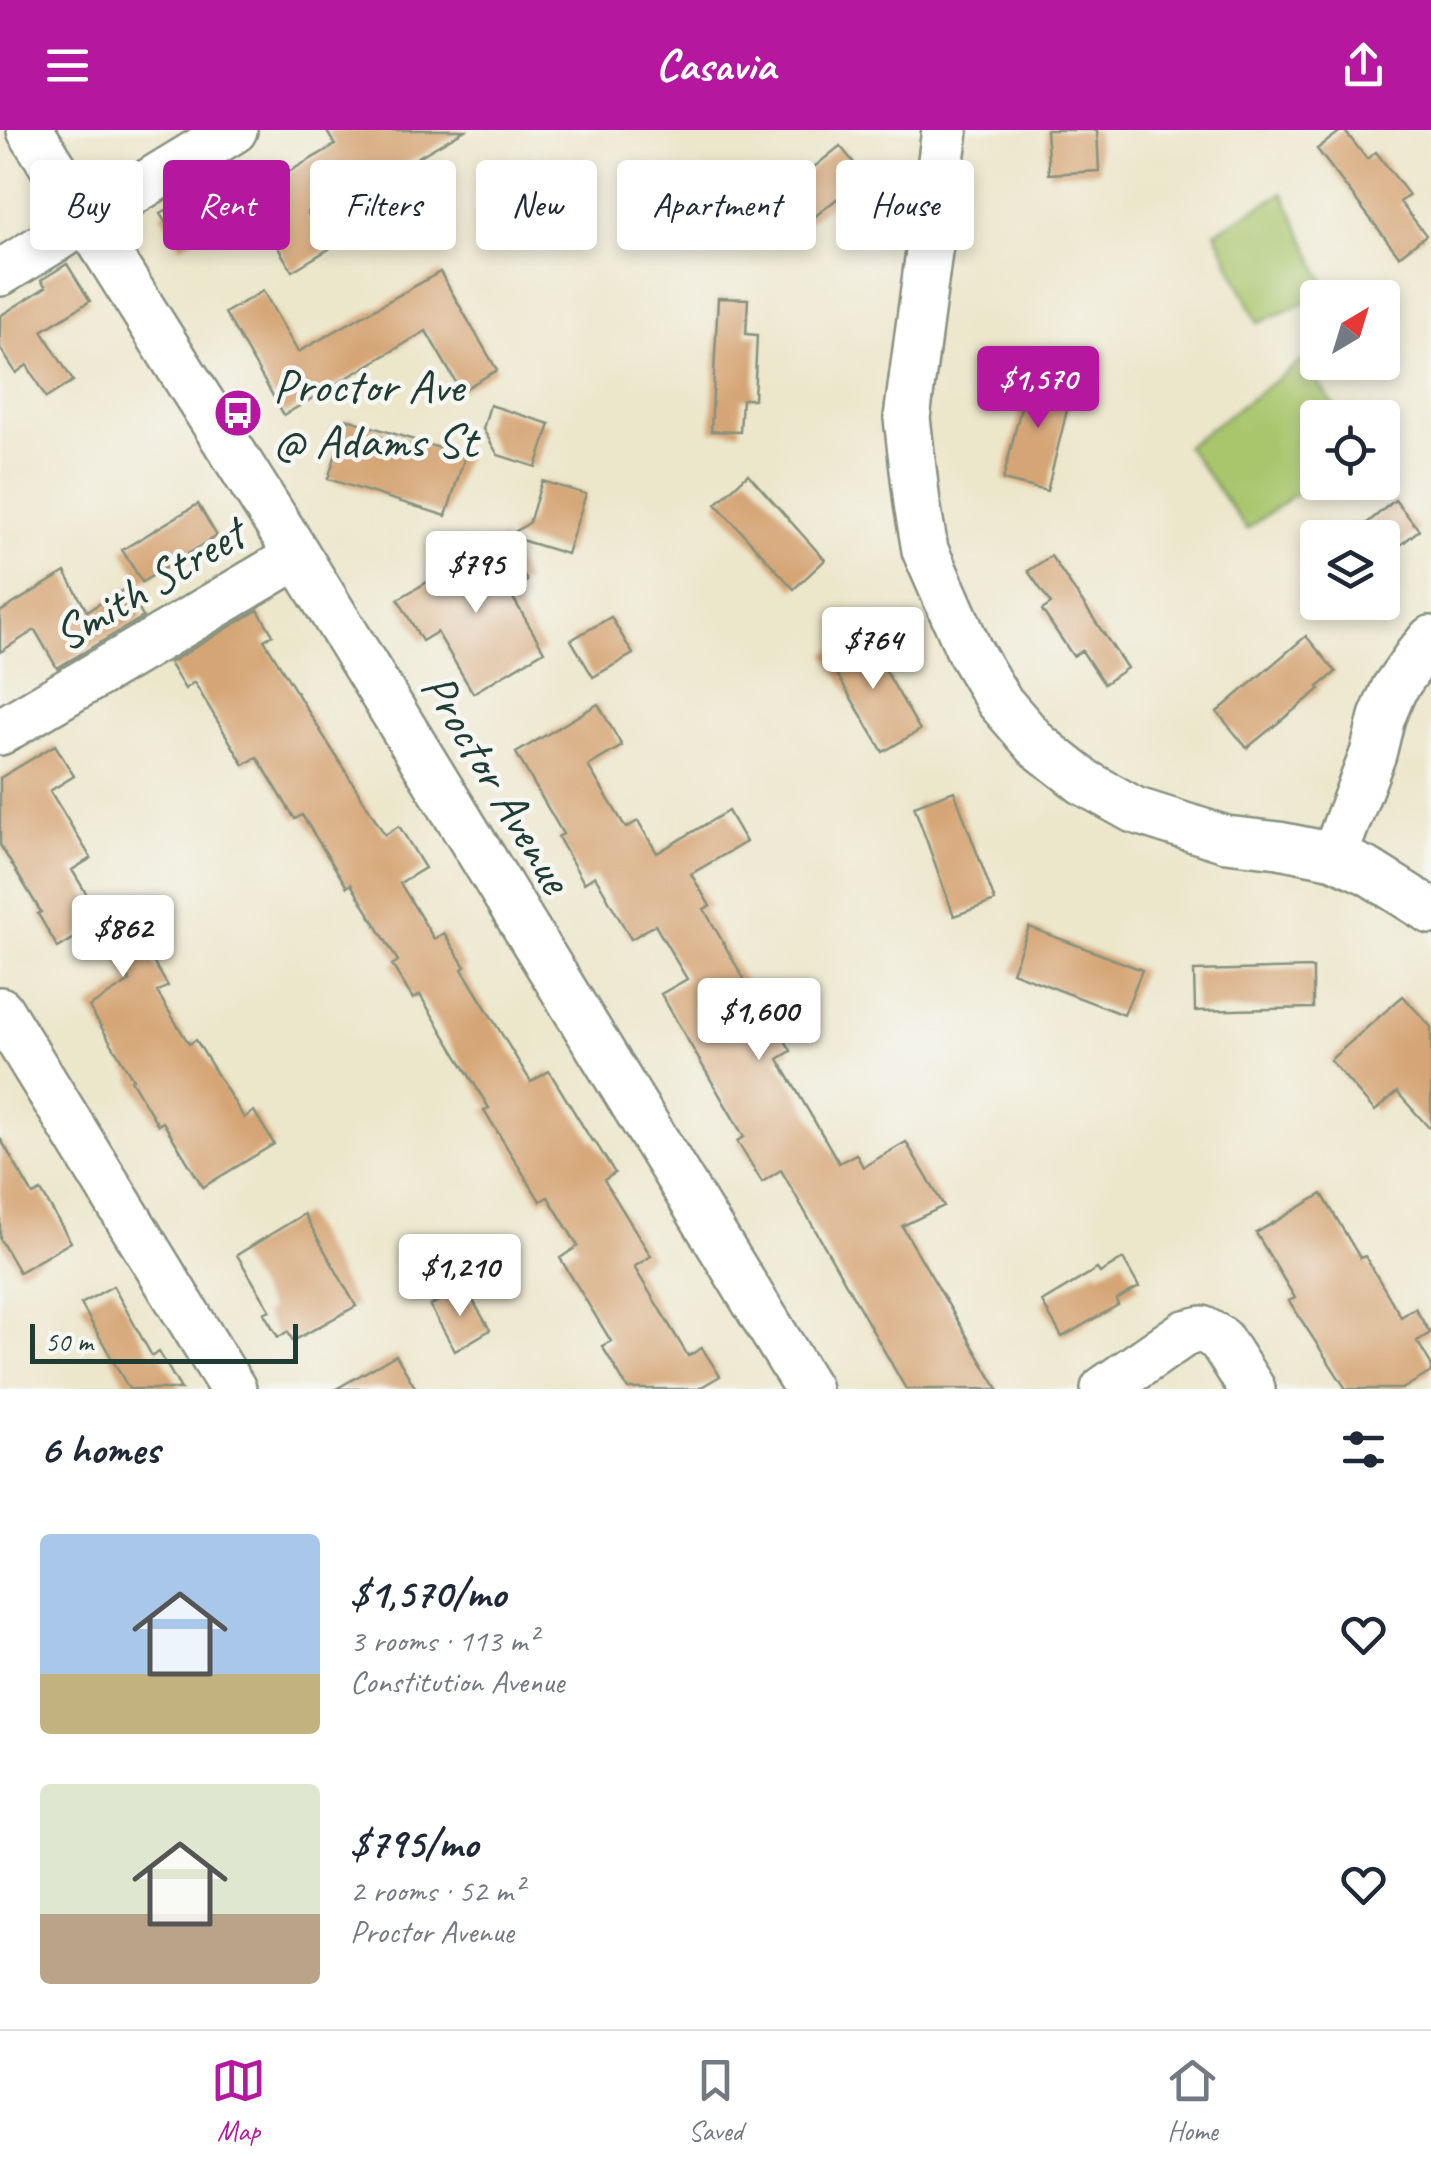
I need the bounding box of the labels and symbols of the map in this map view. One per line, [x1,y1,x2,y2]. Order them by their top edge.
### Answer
north arrow [1300,280,1400,380]
pin: $1,570 [957,346,1119,431]
place label: Proctor Ave @ Adams St [273,356,481,471]
bus stop icon: Proctor Ave @ Adams St [212,387,264,439]
street label: Smith Street [42,500,260,664]
pin: $795 [417,531,535,616]
pin: $764 [814,607,932,692]
street label: Proctor Avenue [408,662,588,906]
pin: $862 [64,895,182,980]
pin: $1,600 [678,978,840,1063]
pin: $1,210 [379,1234,541,1319]
scale bar [30,1319,298,1364]

